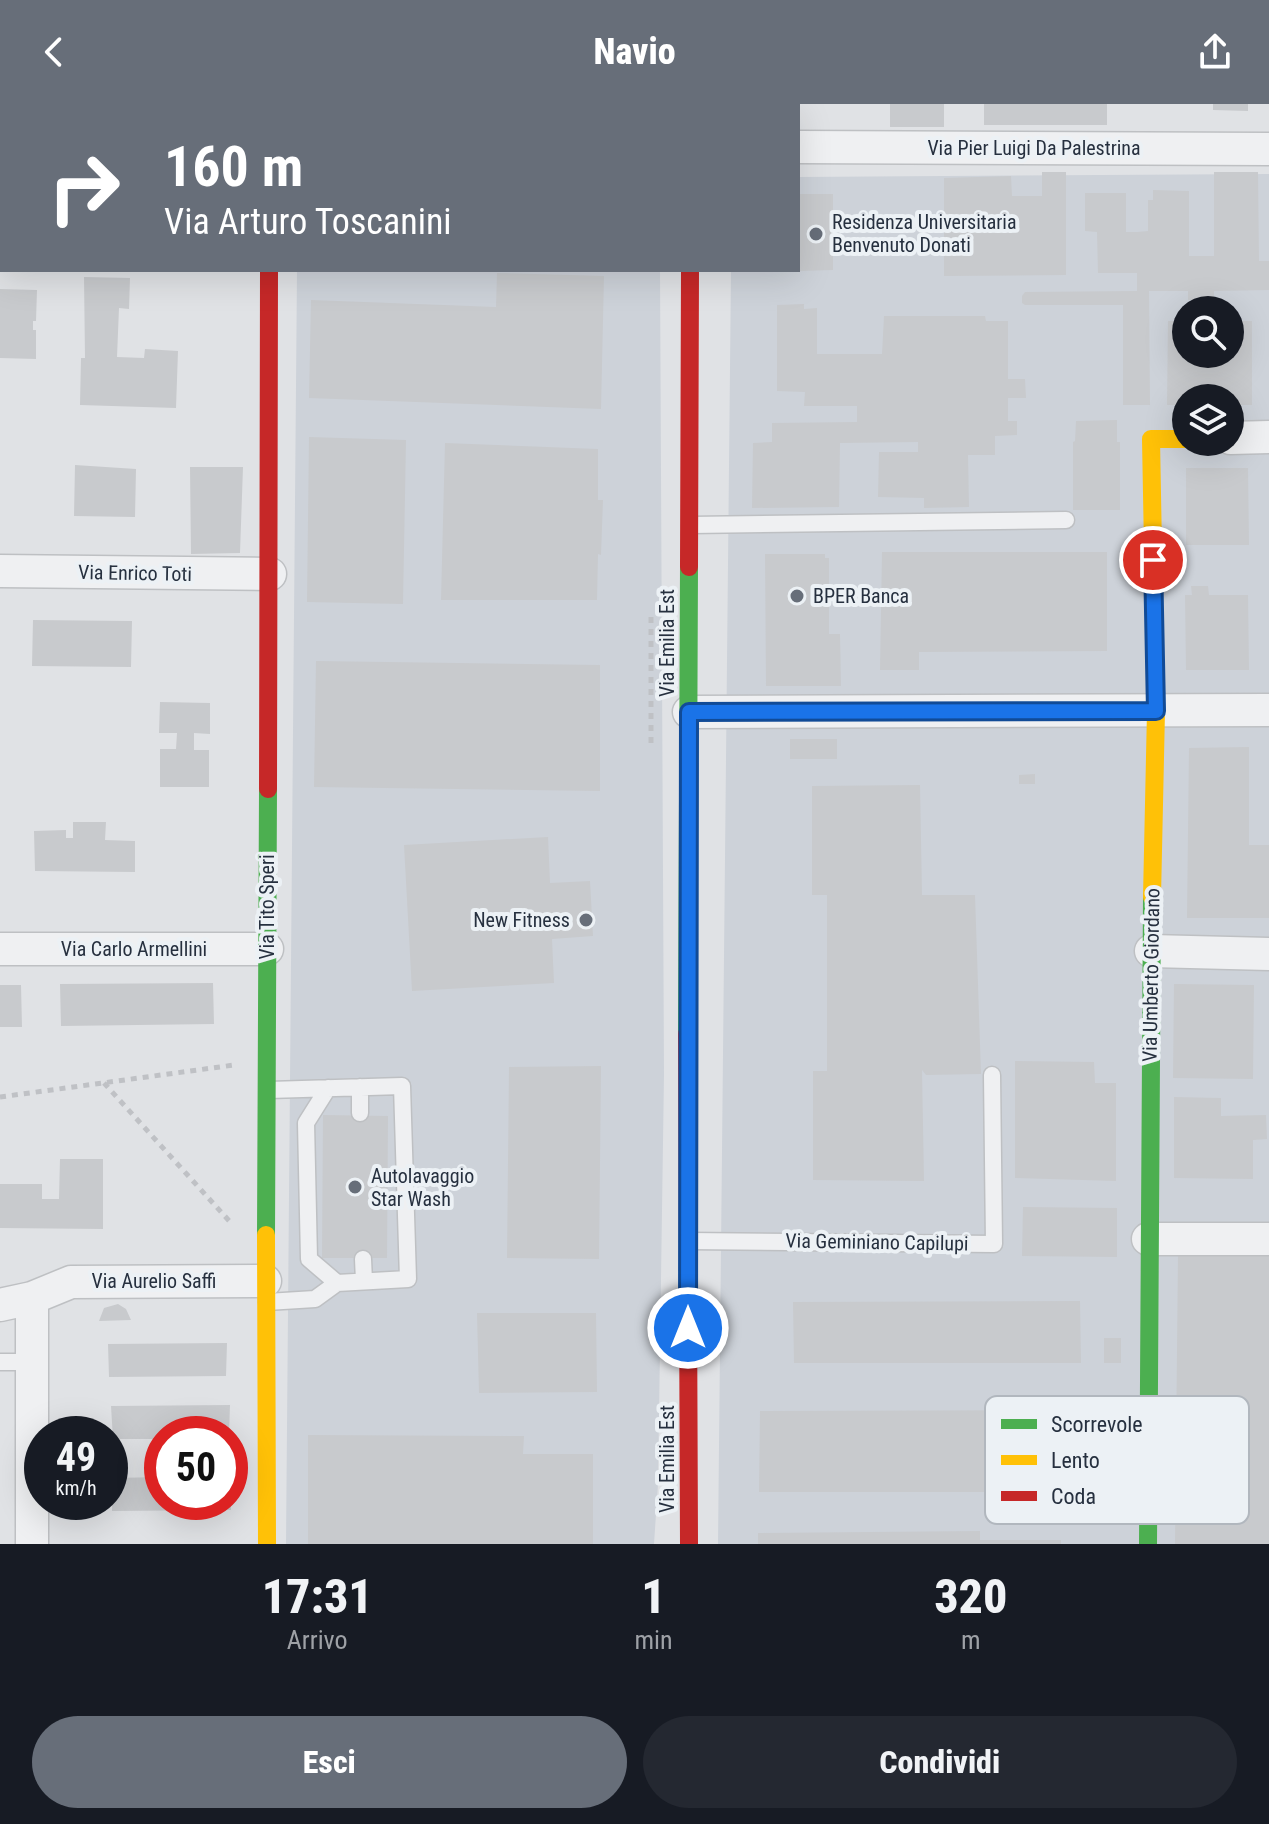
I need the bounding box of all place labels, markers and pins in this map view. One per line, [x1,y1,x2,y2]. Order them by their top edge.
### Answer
place label: Residenza Universitaria Benvenuto Donati [832,210,1017,257]
marker: Residenza Universitaria Benvenuto Donati [807,225,825,243]
pin [1119,526,1187,594]
place label: BPER Banca [813,584,909,608]
marker: BPER Banca [788,587,806,605]
place label: New Fitness [473,908,570,932]
marker: New Fitness [577,911,595,929]
place label: Autolavaggio Star Wash [371,1164,474,1211]
marker: Autolavaggio Star Wash [346,1178,364,1196]

